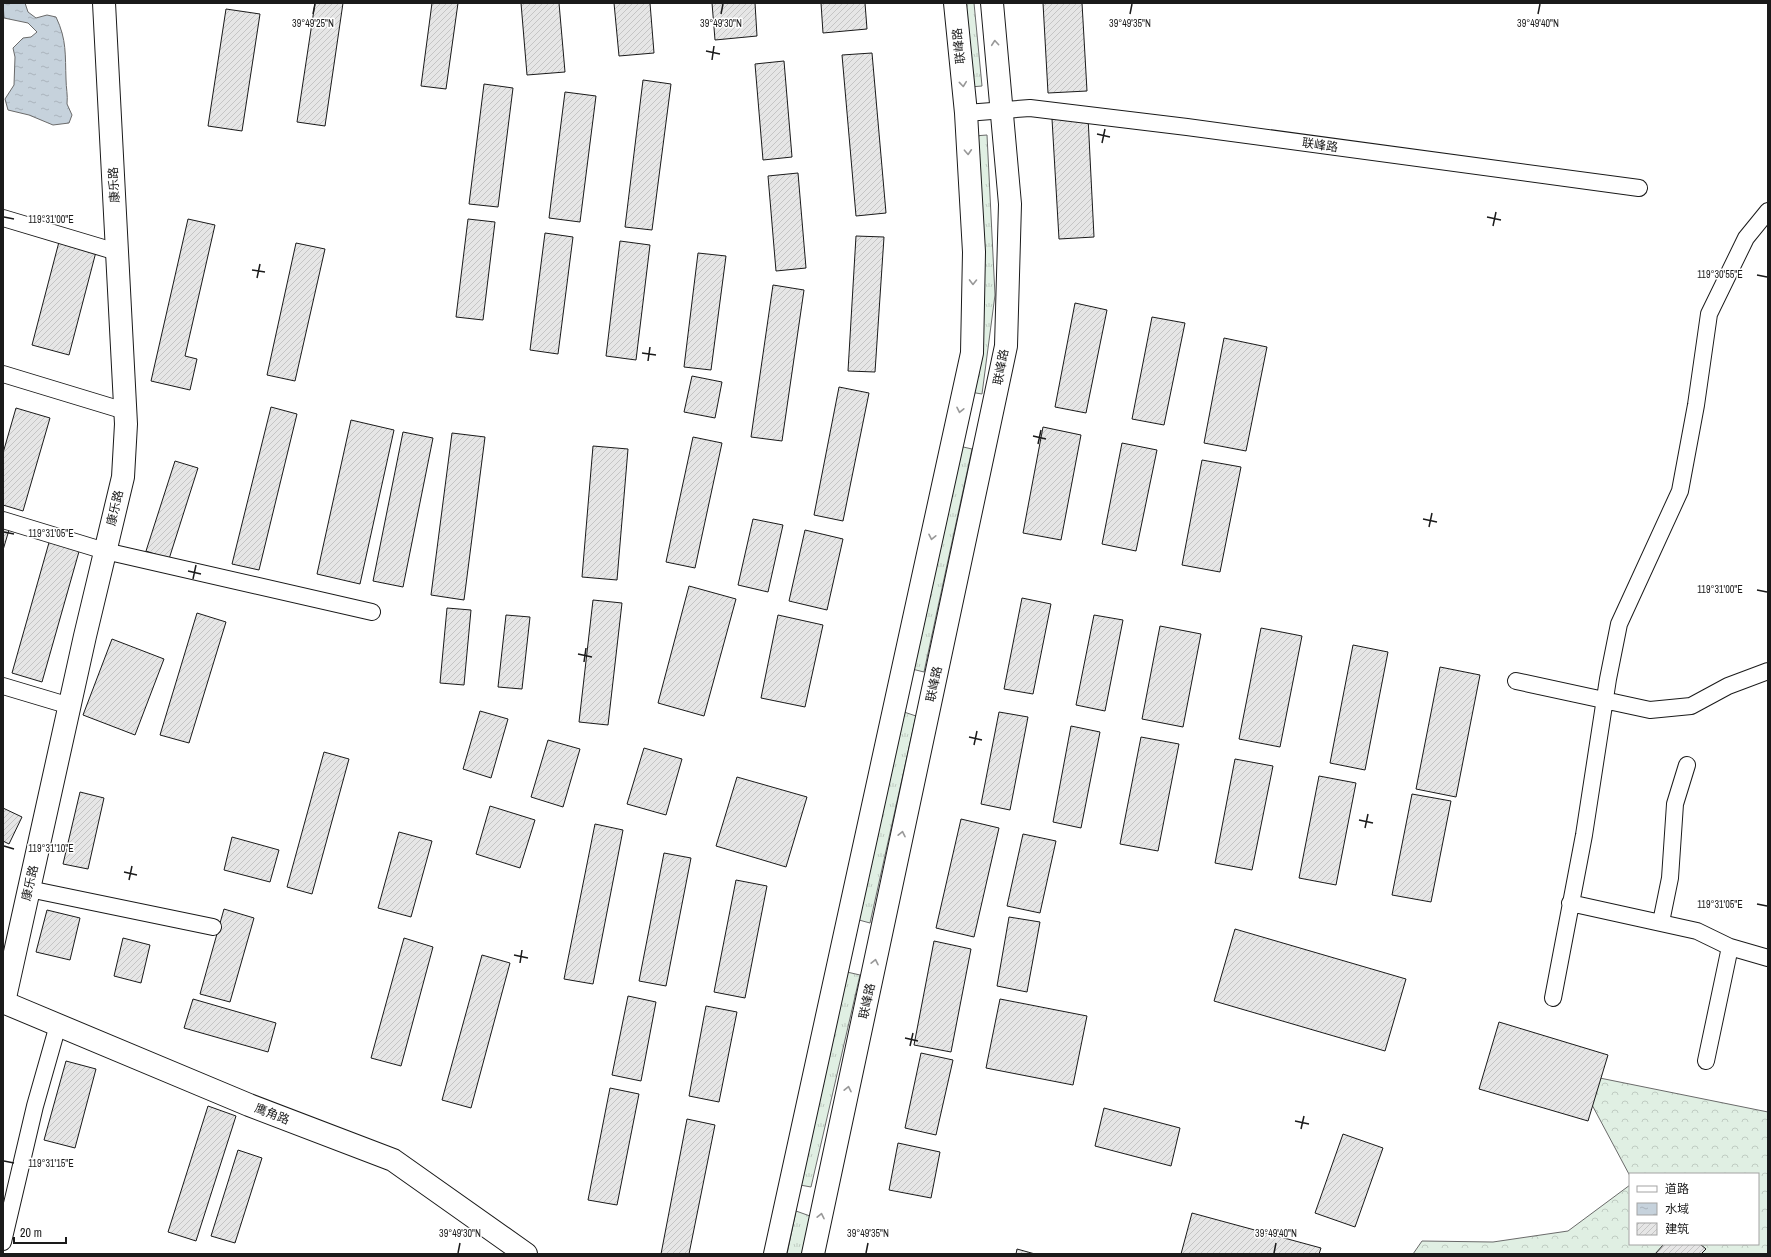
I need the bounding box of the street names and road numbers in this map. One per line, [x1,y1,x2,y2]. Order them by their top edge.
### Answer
street label: 联峰路 [949,27,969,65]
street label: 联峰路 [1301,135,1339,155]
street label: 康乐路 [105,167,123,203]
street label: 联峰路 [990,348,1012,386]
street label: 康乐路 [103,489,127,527]
street label: 联峰路 [922,665,946,703]
street label: 康乐路 [18,864,42,902]
street label: 联峰路 [855,982,879,1020]
street label: 鹰角路 [252,1100,292,1128]

